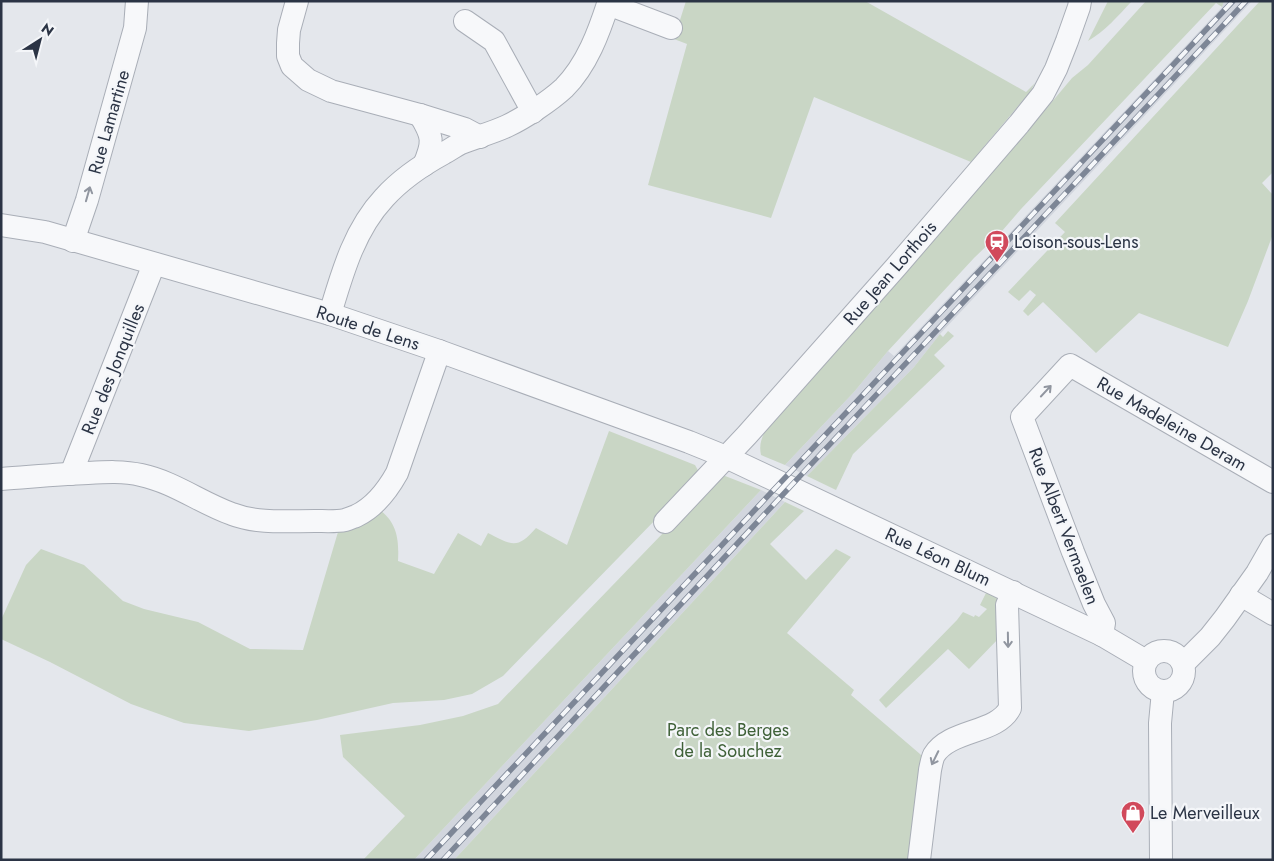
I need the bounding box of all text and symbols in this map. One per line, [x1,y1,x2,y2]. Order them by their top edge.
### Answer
north arrow [15,15,65,65]
text: N [37,18,58,41]
street label: Rue Lamartine [82,67,136,177]
one-way arrow [84,187,94,203]
street label: Rue Jean Lorthois [837,215,943,331]
station icon: Loison-sous-Lens [984,229,1010,263]
place label: Loison-sous-Lens [1014,229,1139,255]
street label: Route de Lens [313,299,423,357]
street label: Rue des Jonquilles [75,300,151,438]
street label: Rue Madeleine Deram [1092,370,1252,478]
one-way arrow [1040,385,1052,398]
street label: Rue Albert Vermaelen [1022,444,1106,608]
street label: Rue Léon Blum [881,521,995,593]
one-way arrow [1004,631,1013,647]
park label: Parc des Berges de la Souchez [667,717,789,764]
one-way arrow [930,750,940,765]
shop icon: Le Merveilleux [1120,800,1146,834]
place label: Le Merveilleux [1150,800,1260,826]

